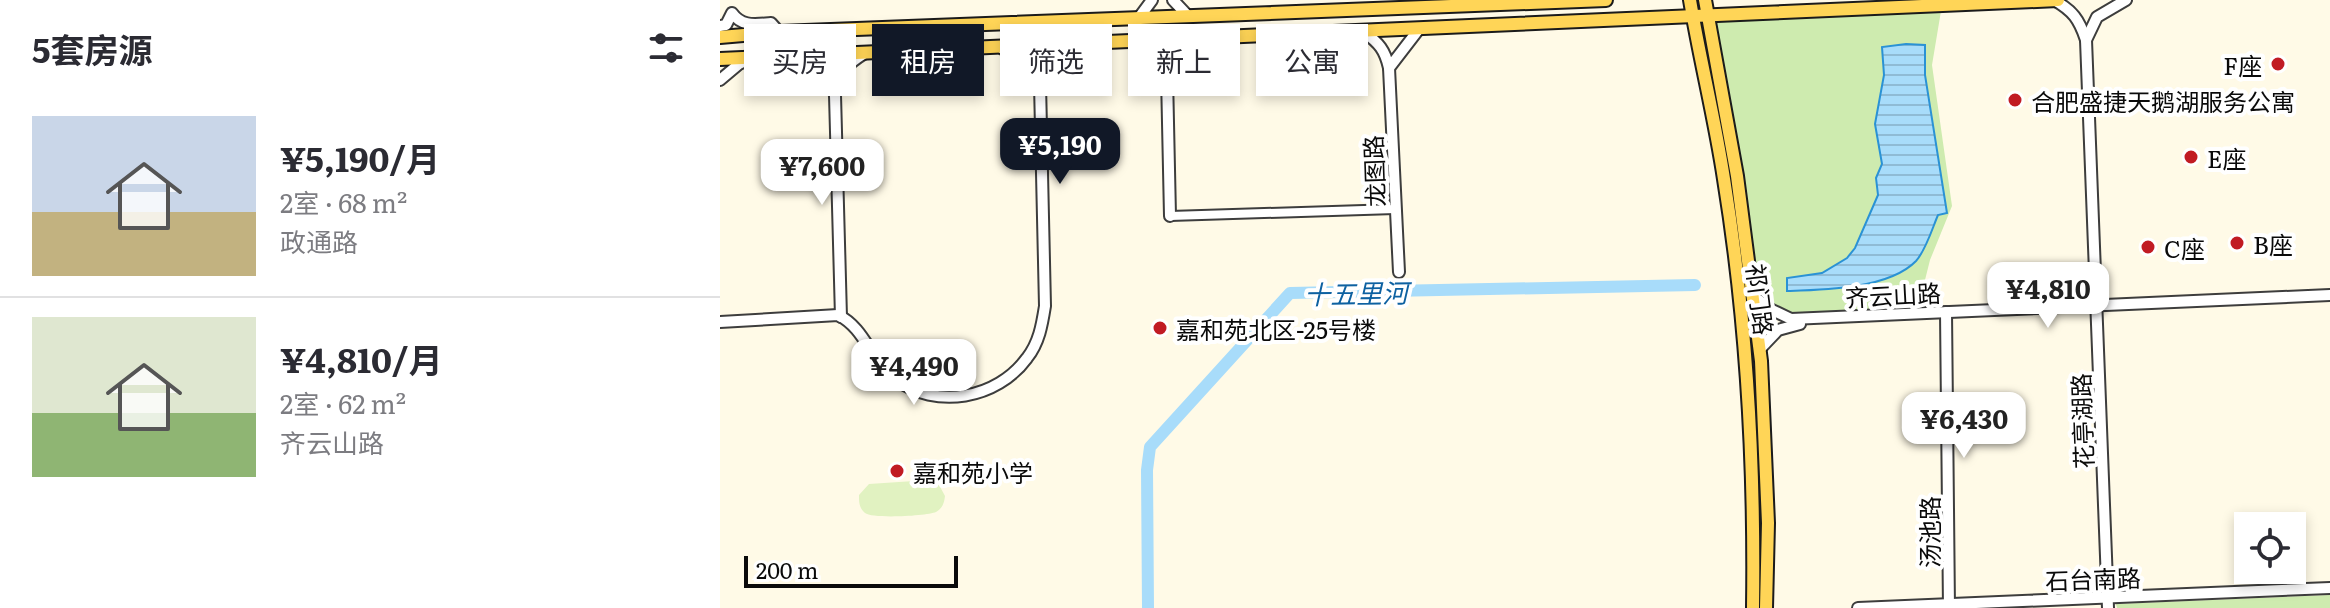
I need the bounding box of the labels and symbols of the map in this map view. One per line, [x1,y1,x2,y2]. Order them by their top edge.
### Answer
place label: F座 [2223,47,2262,82]
marker: F座 [2269,55,2287,73]
place label: 合肥盛捷天鹅湖服务公寓 [2031,83,2295,118]
marker: 合肥盛捷天鹅湖服务公寓 [2006,91,2024,109]
pin: ¥5,190 [995,118,1125,186]
street label: 龙图路 [1354,134,1392,208]
pin: ¥7,600 [757,139,887,207]
place label: E座 [2207,140,2246,175]
marker: E座 [2182,148,2200,166]
place label: B座 [2253,226,2293,261]
place label: C座 [2164,230,2205,265]
marker: B座 [2228,234,2246,252]
marker: C座 [2139,238,2157,256]
street label: 祁门路 [1739,261,1783,337]
pin: ¥4,810 [1983,262,2113,330]
water label: 十五里河 [1304,272,1413,312]
street label: 齐云山路 [1844,274,1942,314]
place label: 嘉和苑北区-25号楼 [1176,311,1376,346]
marker: 嘉和苑北区-25号楼 [1151,319,1169,337]
pin: ¥4,490 [849,339,979,407]
street label: 花亭湖路 [2062,372,2100,470]
pin: ¥6,430 [1899,392,2029,460]
place label: 嘉和苑小学 [913,454,1033,489]
marker: 嘉和苑小学 [888,462,906,480]
street label: 汤池路 [1911,496,1946,568]
scale bar [744,552,958,588]
street label: 石台南路 [2044,559,2142,597]

